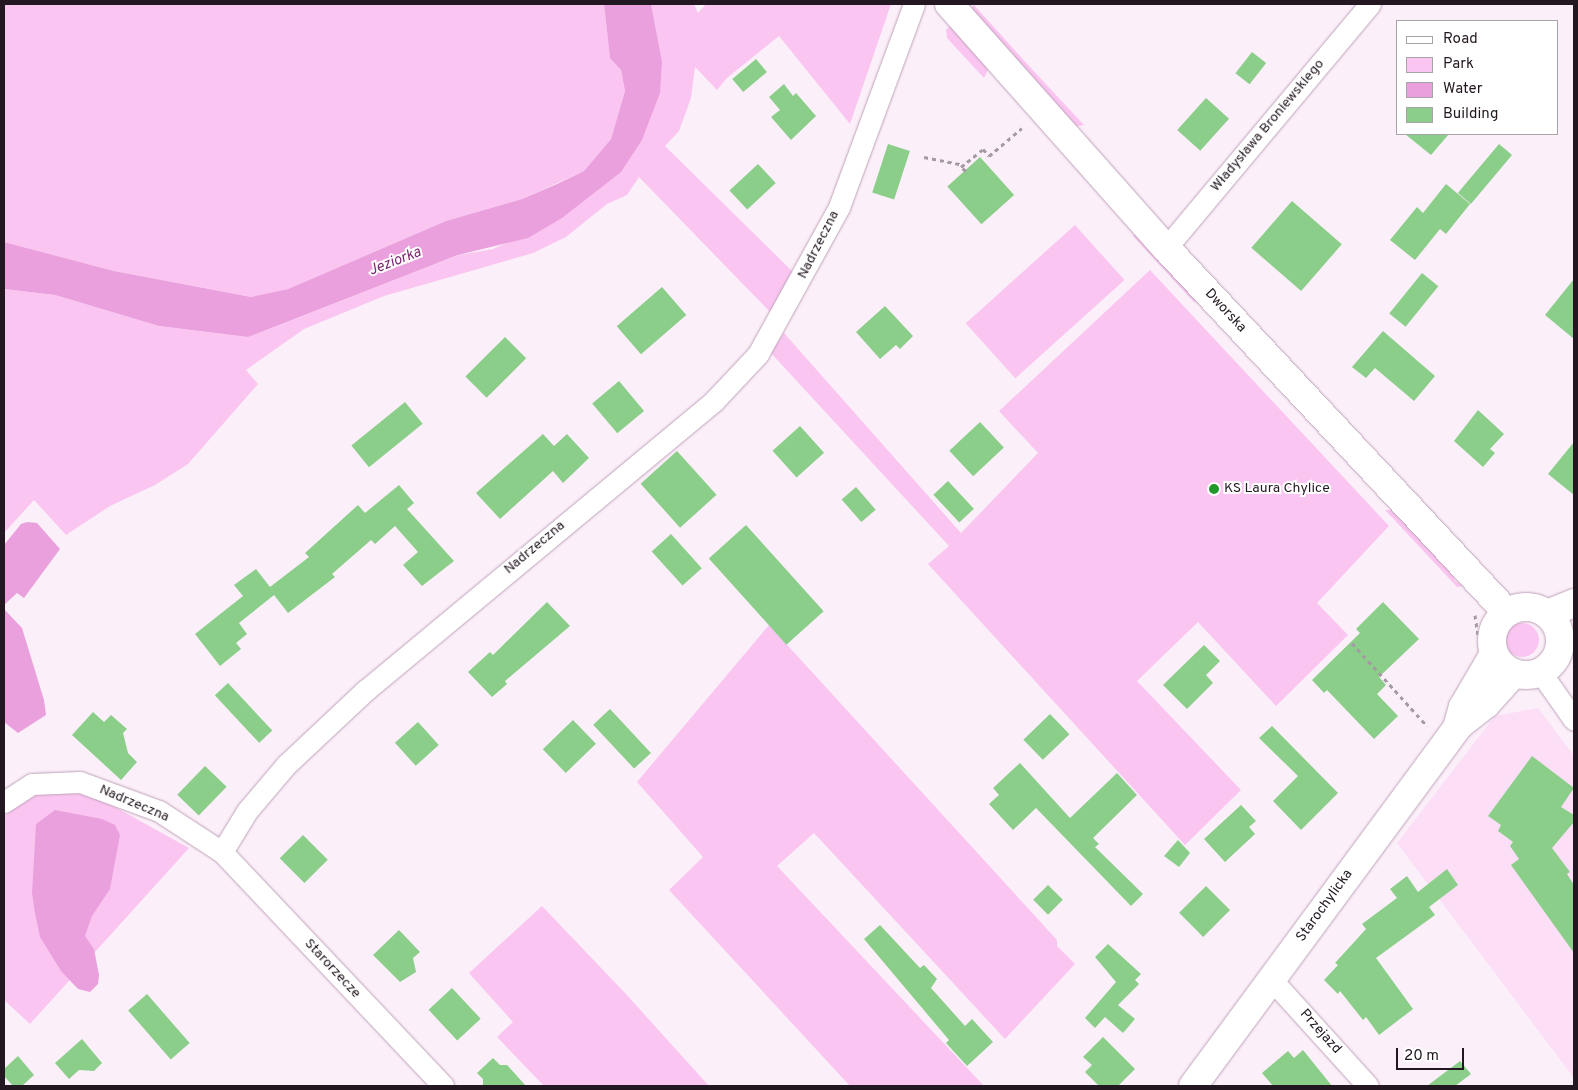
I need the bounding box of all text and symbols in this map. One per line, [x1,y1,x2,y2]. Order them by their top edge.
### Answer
legend [1396,20,1558,135]
text: Road [1443,30,1478,49]
text: Park [1443,55,1474,74]
street label: Władysława Broniewskiego [1208,56,1328,196]
text: Water [1443,80,1482,99]
text: Building [1443,105,1498,124]
street label: Nadrzeczna [795,208,843,282]
water label: Jeziorka [366,244,424,280]
street label: Dworska [1201,286,1249,336]
place label: KS Laura Chylice [1224,481,1330,497]
marker: KS Laura Chylice [1208,483,1220,495]
street label: Nadrzeczna [501,518,569,578]
street label: Nadrzeczna [97,782,171,826]
street label: Starochylicka [1293,867,1357,945]
street label: Starorzecze [300,936,364,1002]
street label: Przejazd [1296,1006,1344,1058]
scale bar [1398,1038,1466,1070]
text: 20 m [1404,1047,1439,1066]

